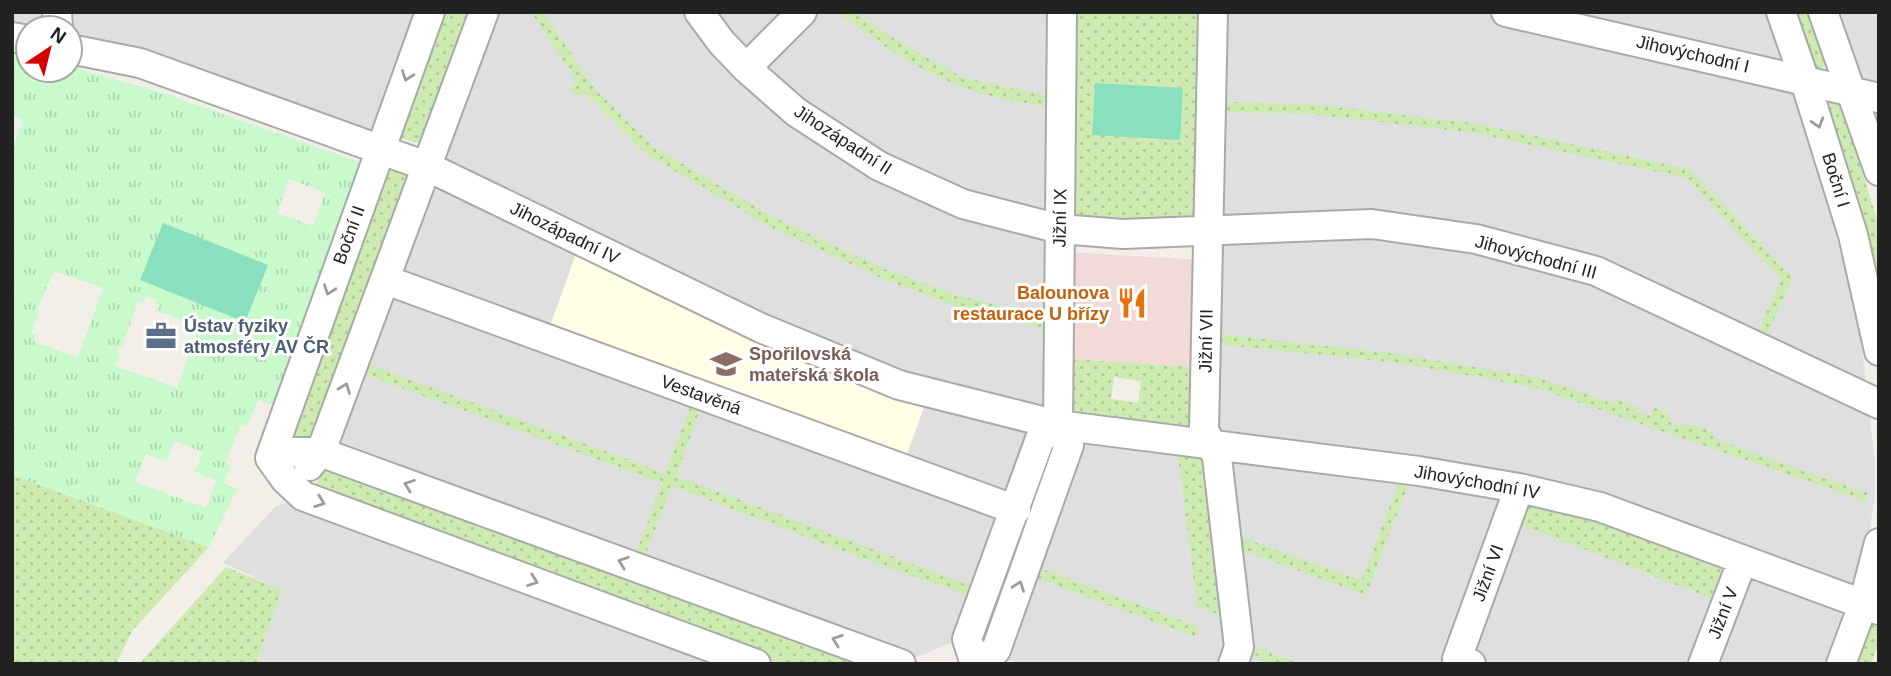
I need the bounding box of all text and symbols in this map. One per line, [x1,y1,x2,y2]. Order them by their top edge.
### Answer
north arrow [14,14,84,84]
text: N [47,23,70,48]
street label: Jihovýchodní I [1635,31,1751,77]
one-way arrow [401,70,415,82]
street label: Jihozápadní II [791,101,895,179]
one-way arrow [1810,117,1825,129]
street label: Boční I [1818,150,1854,210]
street label: Jižní IX [1049,188,1071,248]
street label: Jihozápadní IV [507,198,623,268]
street label: Boční II [329,203,369,267]
street label: Jihovýchodní III [1473,231,1599,283]
place label: Balounova restaurace U břízy [953,283,1110,324]
one-way arrow [323,284,337,296]
restaurant icon: Balounova restaurace U břízy [1115,286,1149,320]
street label: Jižní VII [1195,309,1217,373]
place label: Ústav fyziky atmosféry AV ČR [184,315,329,357]
office icon: Ústav fyziky atmosféry AV ČR [144,319,178,353]
place label: Spořilovská mateřská škola [749,344,880,385]
school or university icon: Spořilovská mateřská škola [709,347,743,381]
street label: Vestavěná [658,371,745,419]
one-way arrow [336,383,350,395]
street label: Jihovýchodní IV [1413,461,1541,503]
one-way arrow [404,479,416,493]
one-way arrow [313,494,325,508]
street label: Jižní VI [1469,542,1507,604]
one-way arrow [617,557,629,571]
one-way arrow [527,573,539,587]
one-way arrow [1011,580,1025,592]
street label: Jižní V [1704,584,1742,642]
one-way arrow [831,635,843,649]

